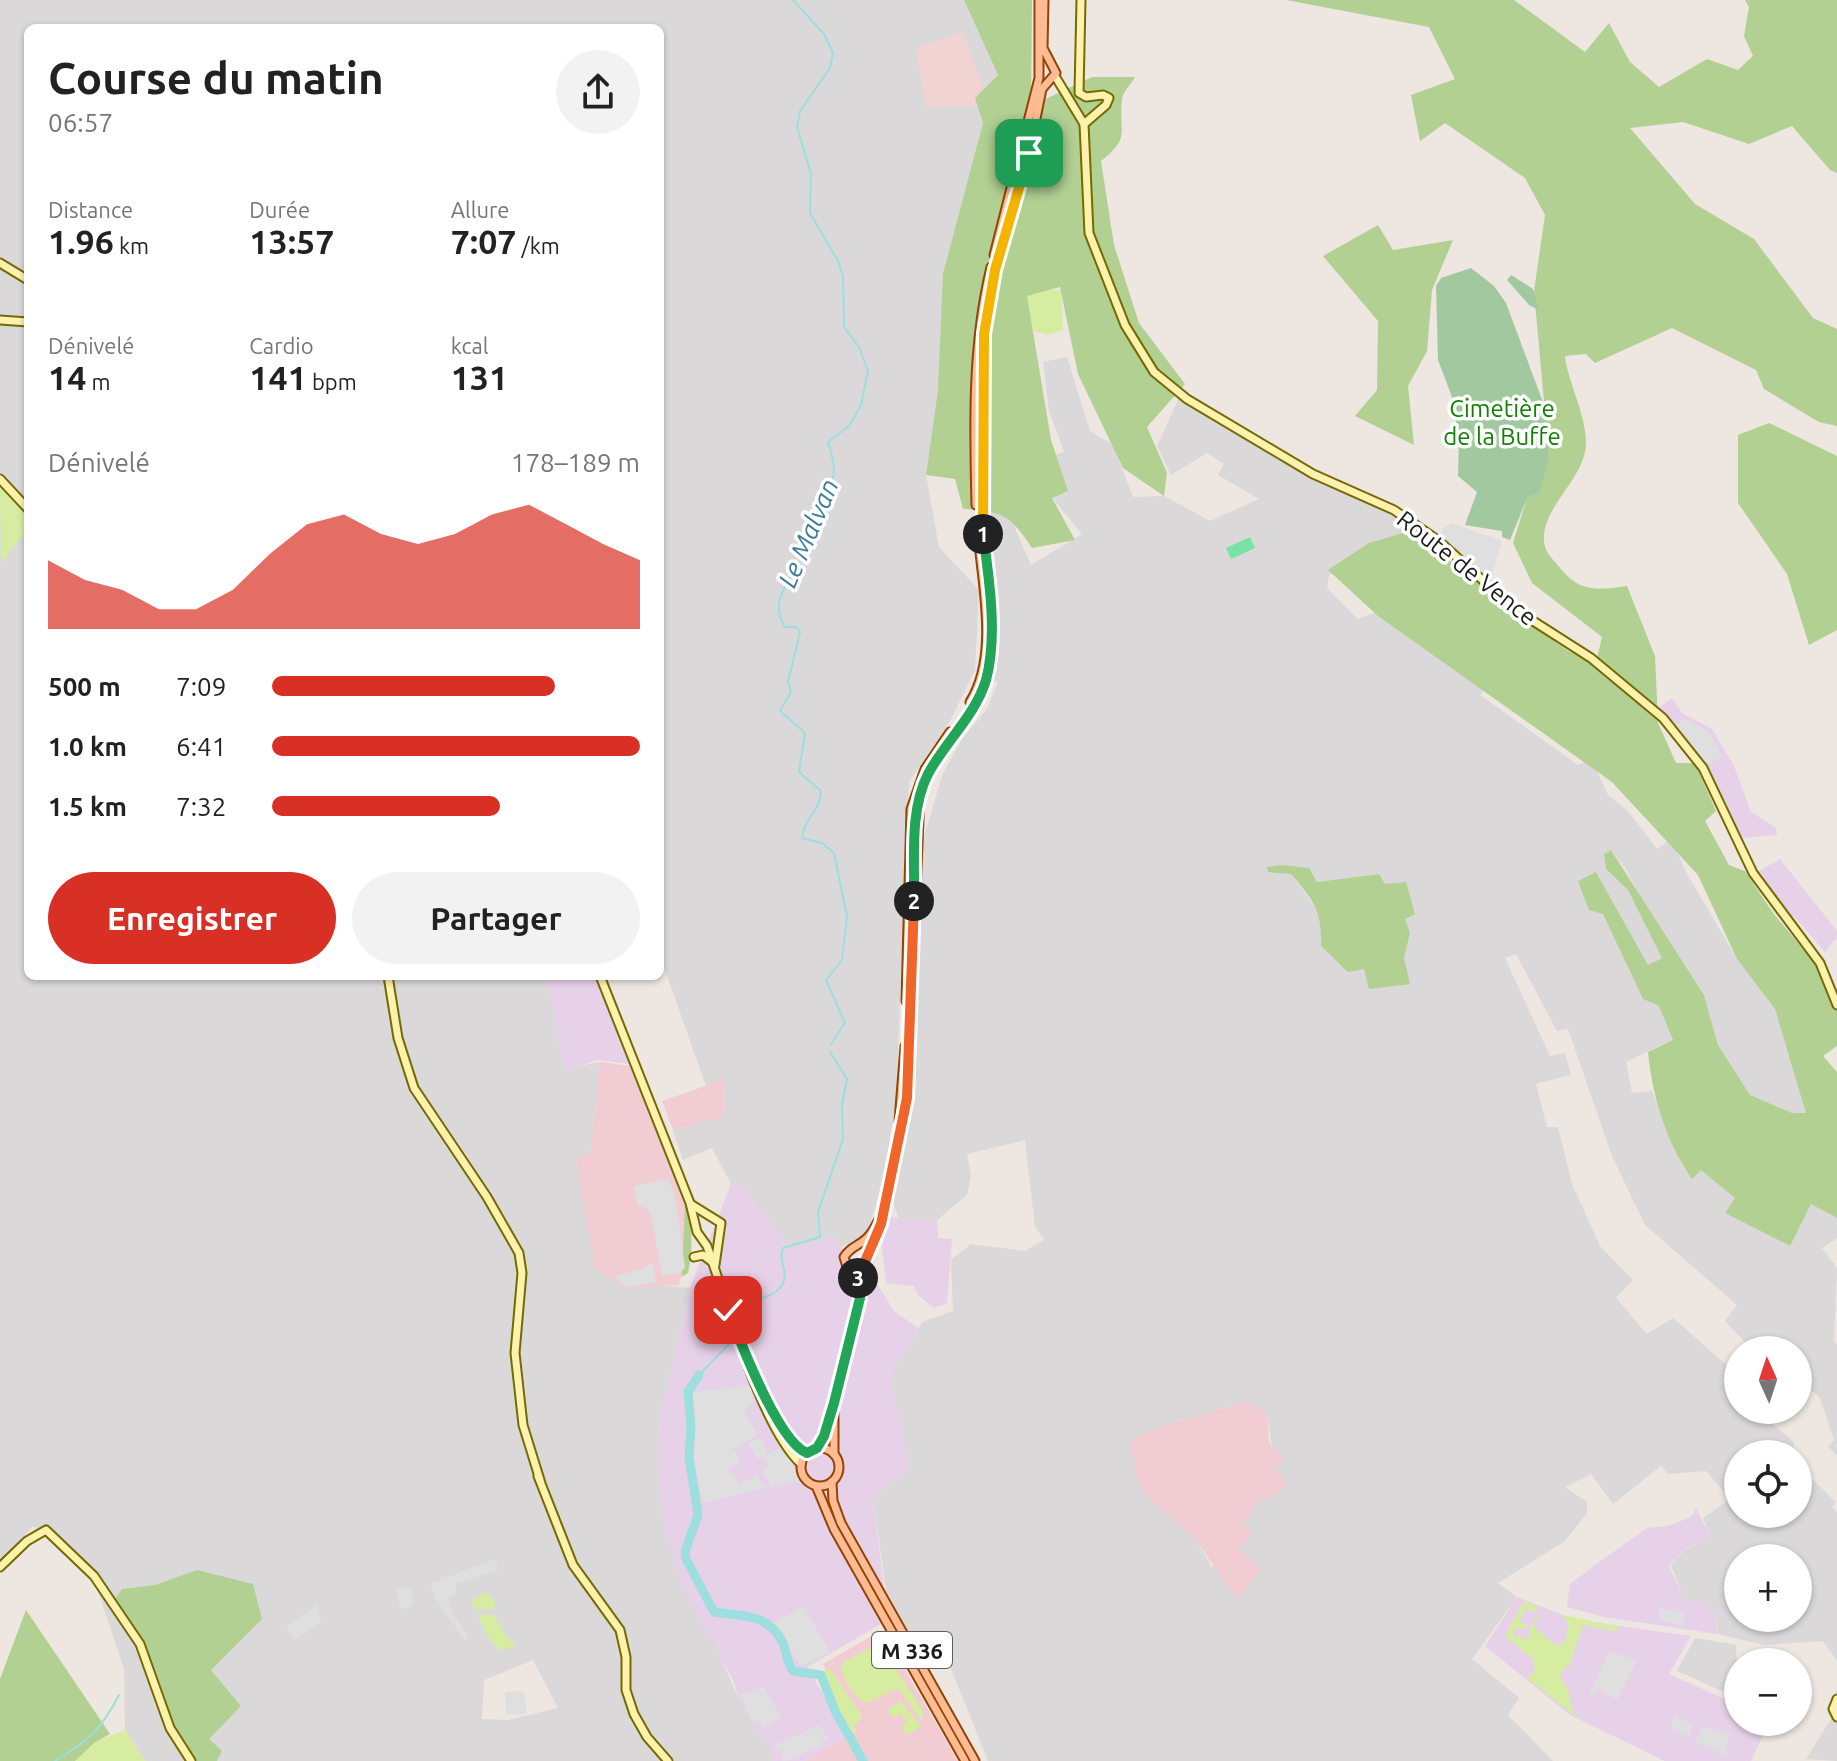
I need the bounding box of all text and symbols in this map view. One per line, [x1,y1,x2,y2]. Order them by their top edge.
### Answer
button: share [556,50,640,134]
text: Course du matin [48,53,384,102]
text: 06:57 [48,108,113,137]
pin [995,119,1063,187]
icon: arrive [1007,131,1051,175]
text: Distance [48,197,133,222]
text: Durée [249,197,310,222]
text: Allure [451,197,510,222]
text: 1.96 [48,222,114,260]
text: 13:57 [249,222,334,260]
text: 7:07 [451,222,517,260]
text: km [114,233,149,258]
text: /km [517,233,560,258]
text: Dénivelé [48,333,134,358]
text: Cardio [249,333,314,358]
text: kcal [451,333,489,358]
text: 14 [48,358,86,396]
text: 141 [249,358,307,396]
text: 131 [451,358,508,396]
text: m [86,369,110,394]
text: bpm [307,369,357,394]
park label: Cimetière de la Buffe [1443,395,1561,450]
text: Dénivelé [48,448,150,477]
text: 178–189 m [511,448,640,477]
water label: Le Malvan [772,474,844,592]
street label: Route de Vence [1392,505,1542,631]
pin: 1 [963,514,1003,554]
text: 1 [977,521,989,546]
text: 500 m [48,672,121,701]
text: 7:09 [176,672,226,701]
text: 1.0 km [48,732,127,761]
text: 6:41 [176,732,226,761]
text: 1.5 km [48,792,127,821]
text: 7:32 [176,792,226,821]
button: Enregistrer [48,872,336,964]
button: Partager [352,872,640,964]
pin: 2 [894,881,934,921]
text: 2 [908,888,920,913]
pin: 3 [838,1258,878,1298]
text: 3 [852,1265,864,1290]
pin [694,1276,762,1344]
icon: check [706,1288,750,1332]
north arrow [1724,1336,1812,1424]
map controls [1724,1336,1812,1736]
button: locate [1724,1440,1812,1528]
button: + [1724,1544,1812,1632]
road number: M 336 [872,1632,952,1668]
button: − [1724,1648,1812,1736]

